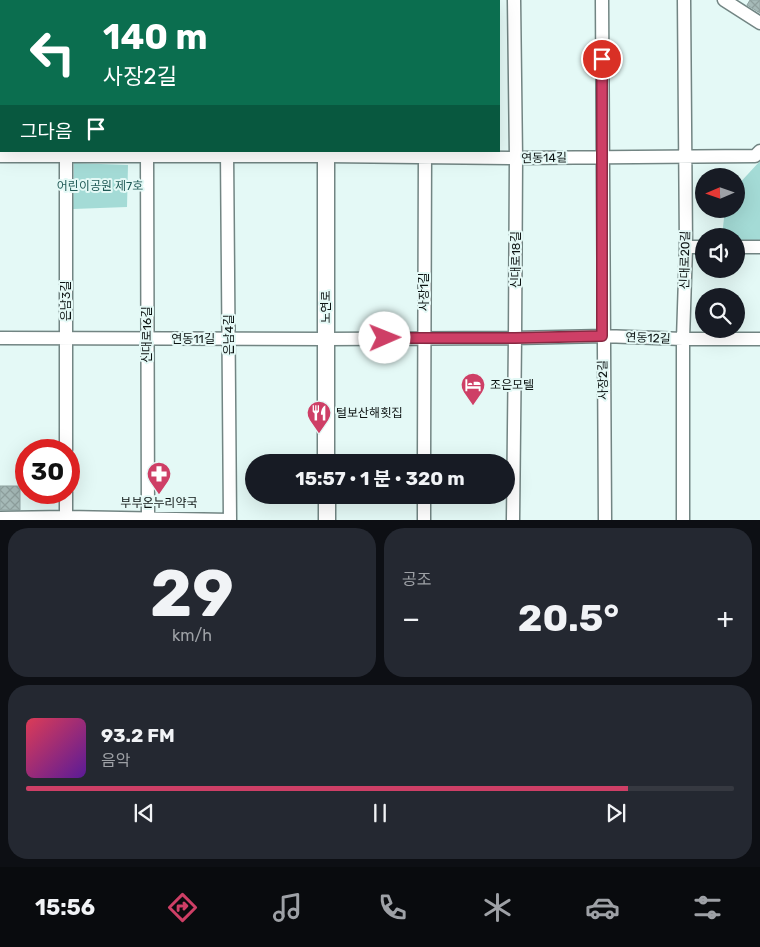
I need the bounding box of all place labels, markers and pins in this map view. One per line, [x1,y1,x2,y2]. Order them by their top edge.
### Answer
pin [581,38,623,80]
hotel icon: 조은모텔 [460,372,486,406]
place label: 조은모텔 [490,378,534,392]
restaurant icon: 털보산해횟집 [306,400,332,434]
place label: 털보산해횟집 [336,406,402,420]
pharmacy icon: 부부온누리약국 [146,461,172,495]
place label: 부부온누리약국 [120,496,198,510]

